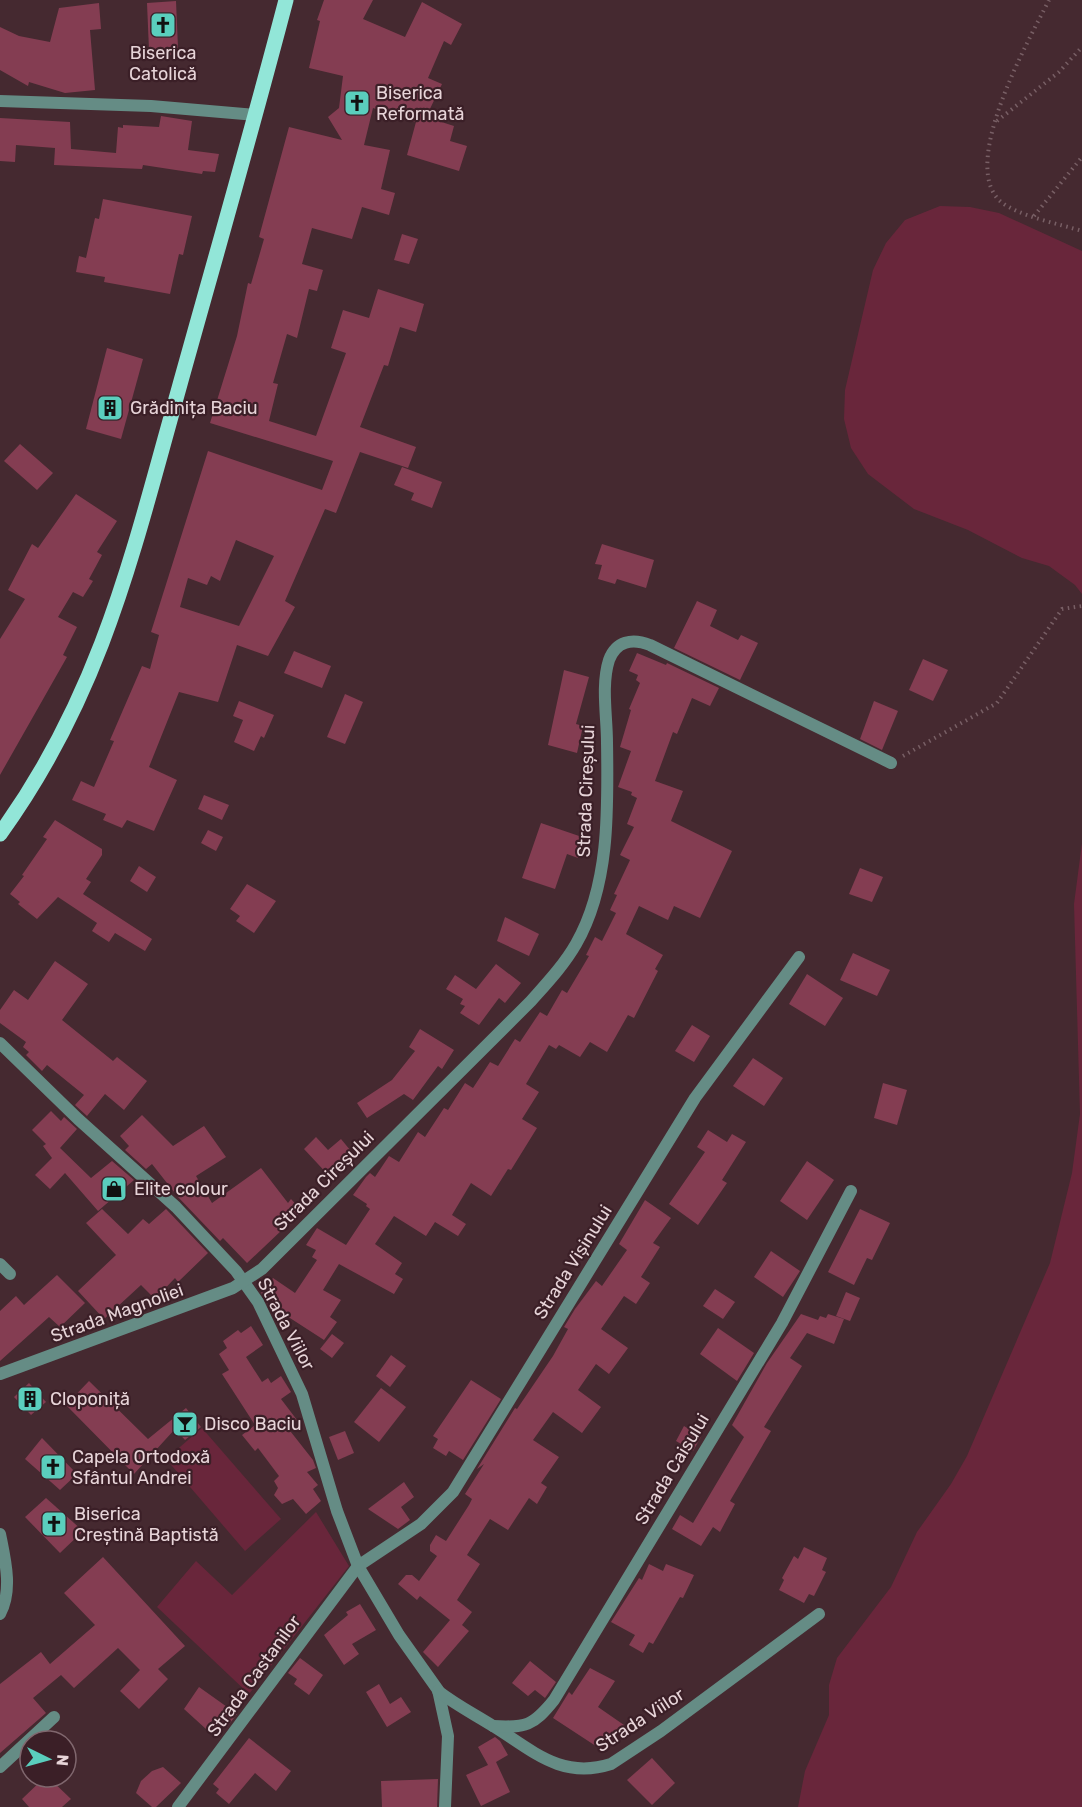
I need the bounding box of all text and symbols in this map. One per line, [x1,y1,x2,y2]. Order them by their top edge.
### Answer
church icon: Biserica Catolică [148,10,178,40]
place label: Biserica Catolică [129,42,197,85]
place label: Biserica Reformată [376,82,464,125]
church icon: Biserica Reformată [342,88,372,118]
building icon: Grădinița Baciu [95,393,125,423]
place label: Grădinița Baciu [130,397,258,419]
street label: Strada Cireșului [573,724,599,858]
street label: Strada Cireșului [269,1126,379,1236]
shop icon: Elite colour [99,1174,129,1204]
place label: Elite colour [134,1178,228,1200]
street label: Strada Vișinului [529,1201,617,1323]
street label: Strada Viilor [252,1274,320,1374]
street label: Strada Magnoliei [48,1279,186,1347]
building icon: Cloponiță [15,1384,45,1414]
place label: Cloponiță [50,1388,130,1410]
bar icon: Disco Baciu [170,1409,200,1439]
street label: Strada Caisului [630,1409,714,1529]
place label: Disco Baciu [204,1413,302,1435]
place label: Capela Ortodoxă Sfântul Andrei [72,1446,210,1489]
church icon: Capela Ortodoxă Sfântul Andrei [38,1452,68,1482]
place label: Biserica Creștină Baptistă [74,1503,219,1546]
church icon: Biserica Creștină Baptistă [39,1509,69,1539]
street label: Strada Castanilor [203,1611,306,1741]
street label: Strada Viilor [591,1683,689,1757]
north arrow [18,1729,78,1789]
text: N [52,1754,72,1767]

